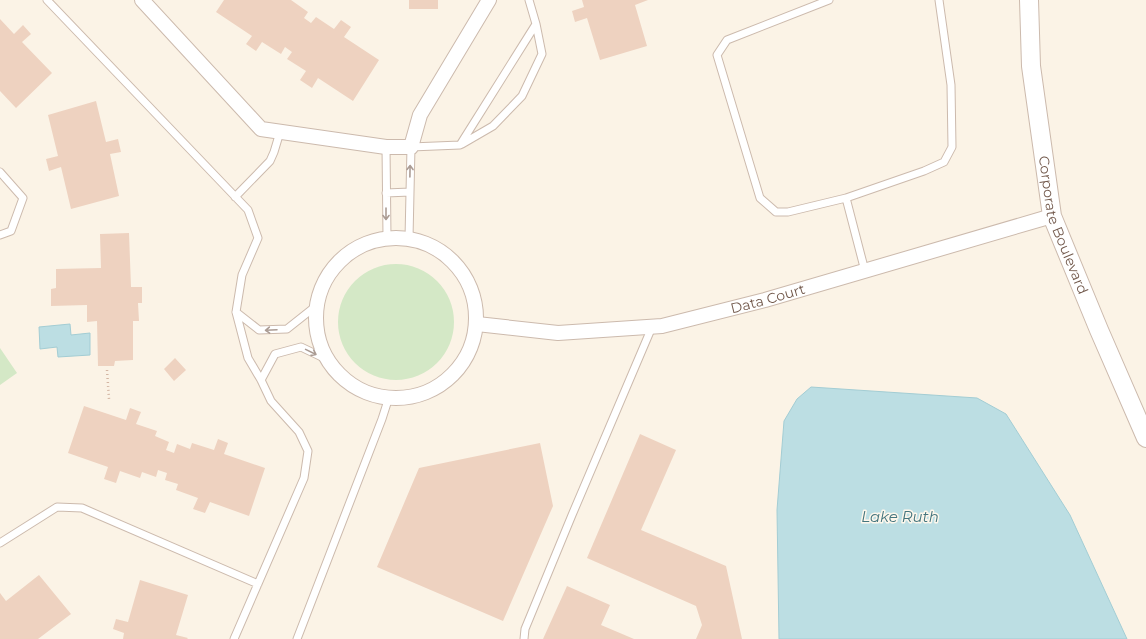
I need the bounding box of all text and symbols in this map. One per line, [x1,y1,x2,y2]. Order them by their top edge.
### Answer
street label: Corporate Boulevard [1035,155,1092,297]
one-way arrow [406,165,414,178]
one-way arrow [382,207,390,220]
street label: Data Court [729,280,807,317]
one-way arrow [265,326,278,333]
one-way arrow [305,349,317,356]
water label: Lake Ruth [861,507,939,526]

